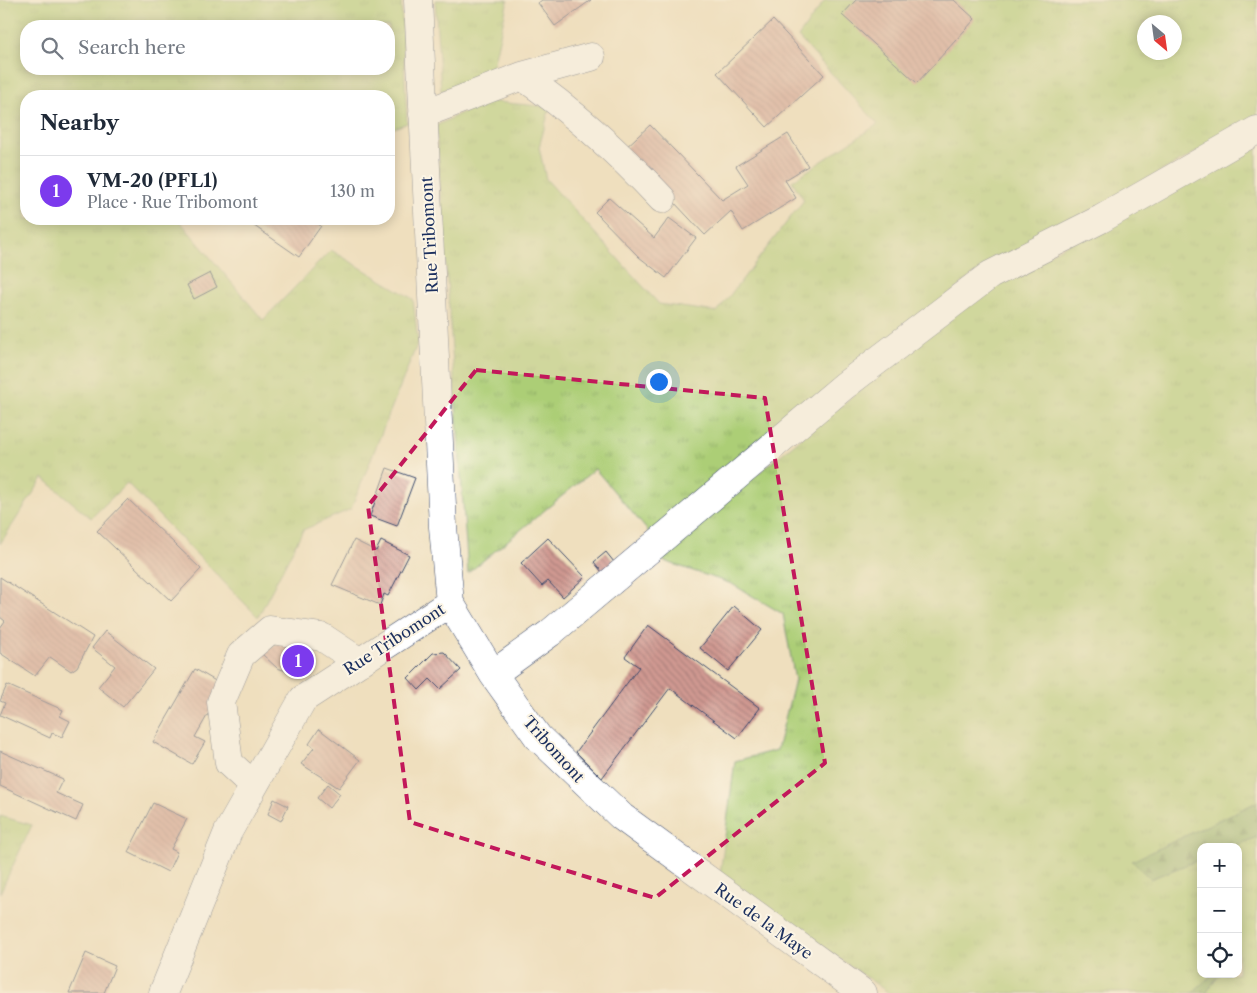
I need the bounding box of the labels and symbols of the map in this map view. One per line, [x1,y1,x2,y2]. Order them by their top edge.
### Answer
north arrow [1137,15,1182,60]
street label: Rue Tribomont [416,176,442,294]
your location [646,369,672,395]
street label: Rue Tribomont [340,599,449,679]
pin: 1 [282,642,314,680]
street label: Tribomont [519,712,589,787]
street label: Rue de la Maye [711,879,817,963]

